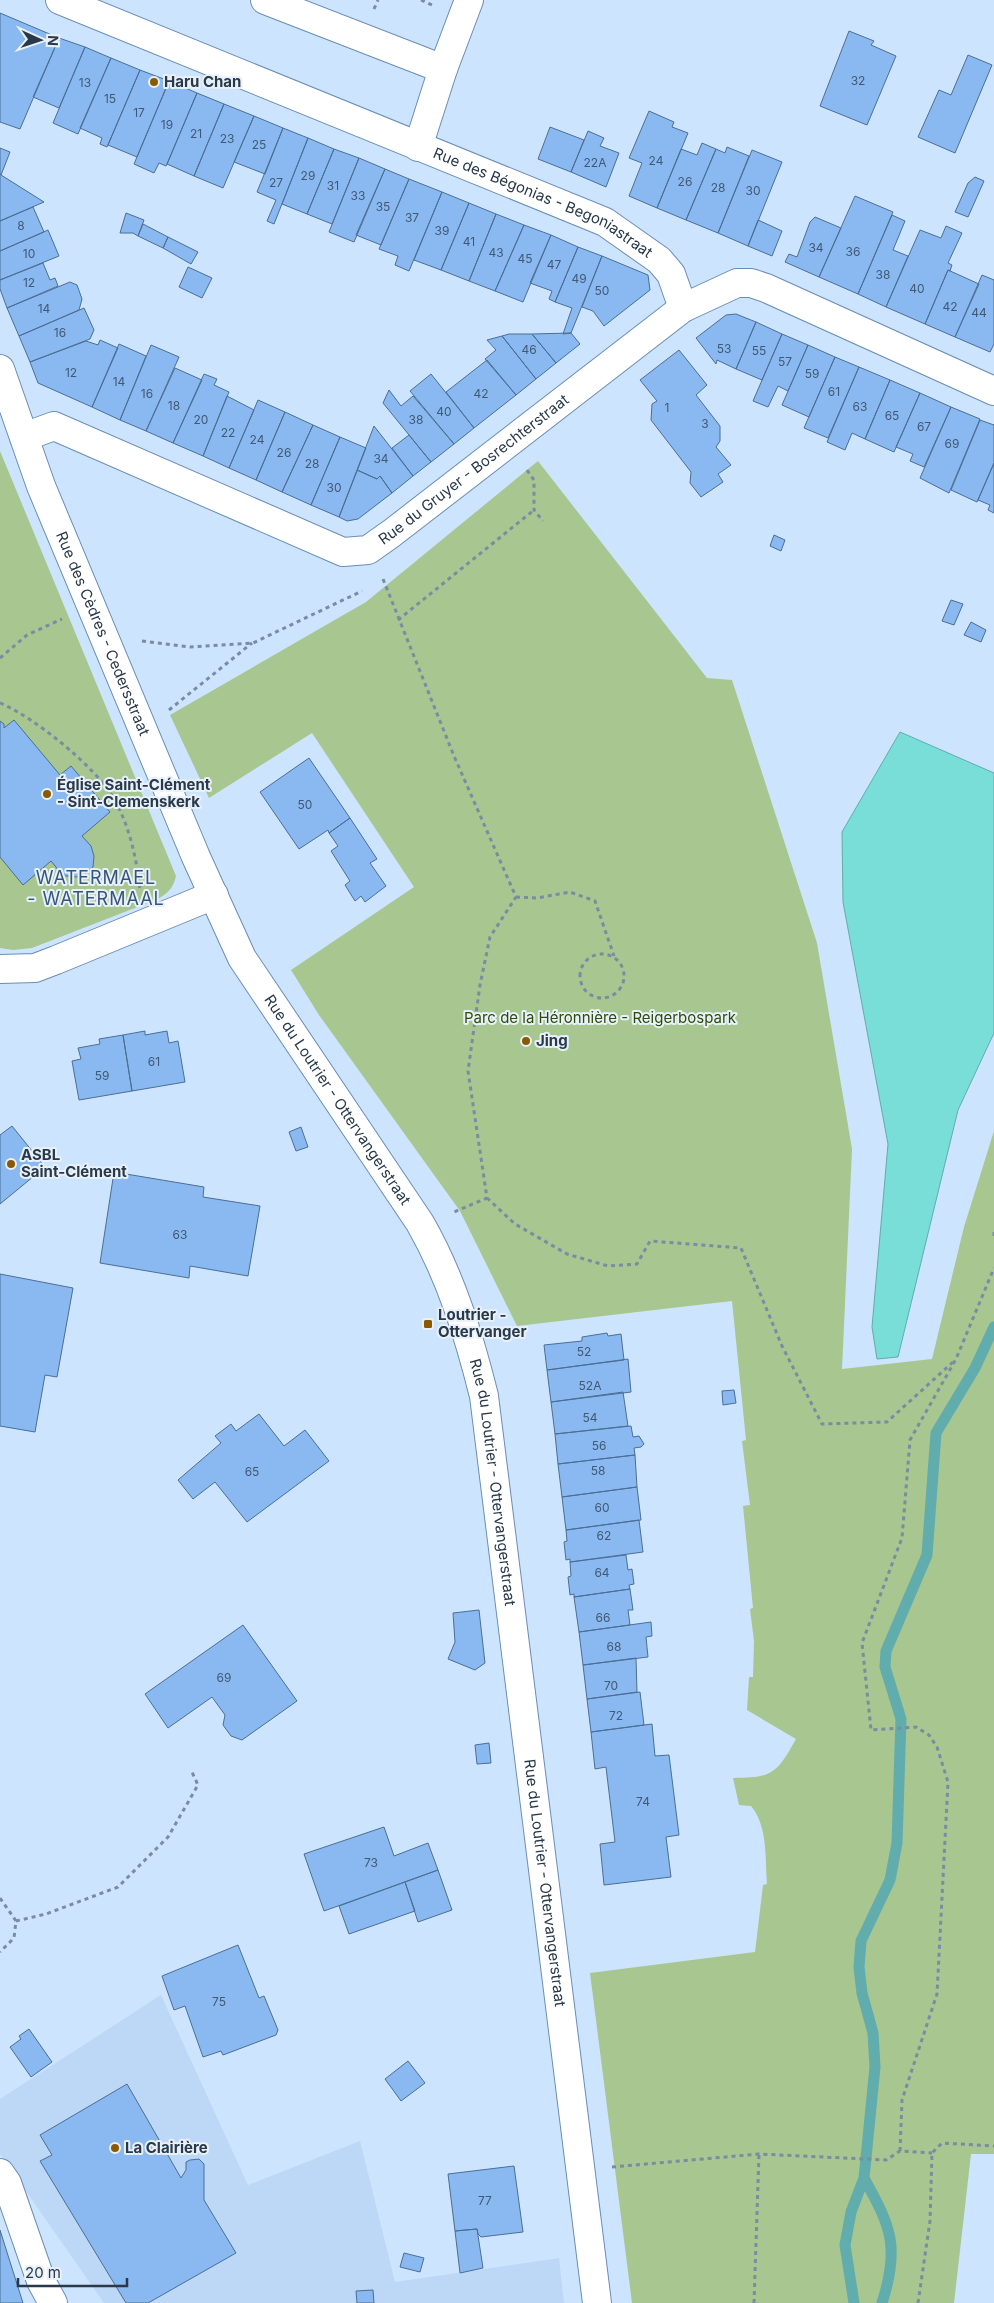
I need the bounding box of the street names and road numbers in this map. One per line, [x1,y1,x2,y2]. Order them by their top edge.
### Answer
street label: Rue des Bégonias - Begoniastraat [430,143,656,262]
street label: Rue du Gruyer - Bosrechterstraat [375,390,572,549]
street label: Rue des Cèdres - Cedersstraat [52,529,154,738]
street label: Rue du Loutrier - Ottervangerstraat [260,991,415,1209]
street label: Rue du Loutrier - Ottervangerstraat [466,1357,520,1607]
street label: Rue du Loutrier - Ottervangerstraat [520,1758,570,2008]

